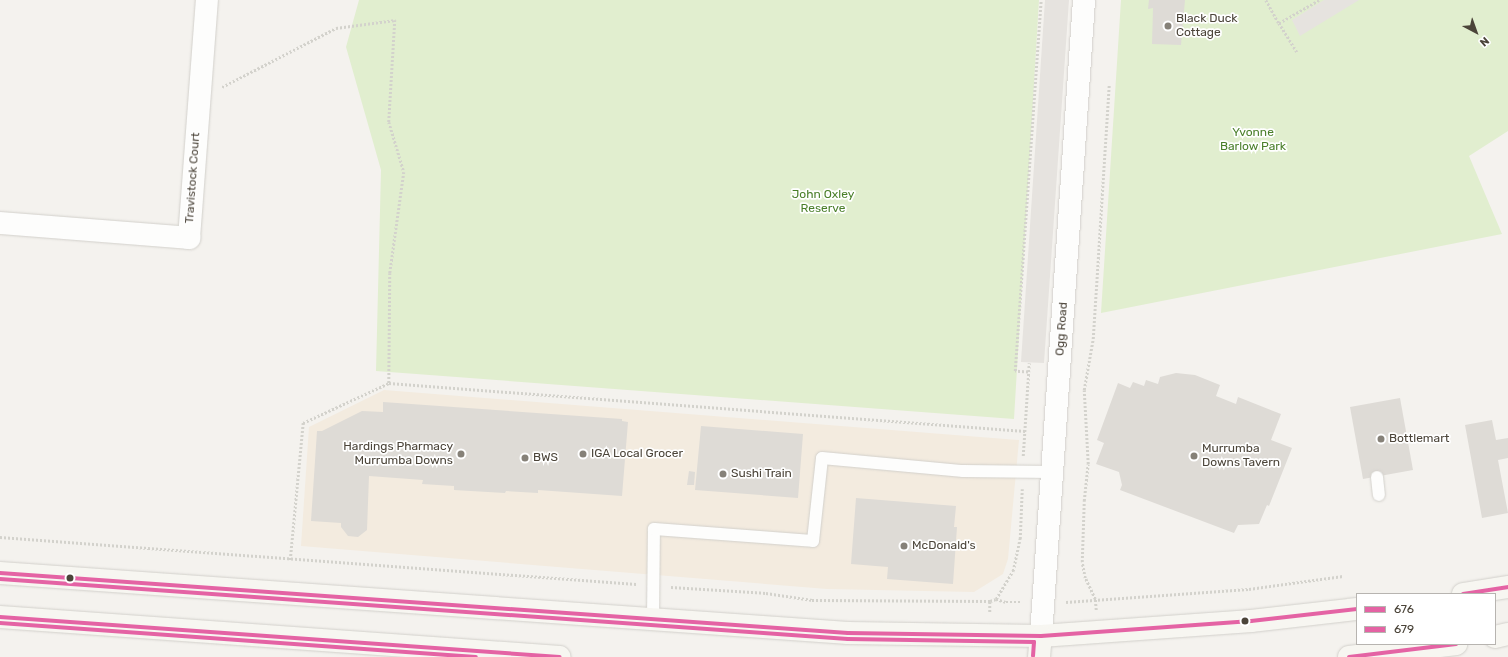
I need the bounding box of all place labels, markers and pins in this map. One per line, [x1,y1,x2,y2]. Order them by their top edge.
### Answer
place label: Black Duck Cottage [1176,12,1238,40]
marker: Black Duck Cottage [1163,21,1173,31]
place label: Bottlemart [1389,432,1449,446]
marker: Bottlemart [1376,434,1386,444]
place label: Hardings Pharmacy Murrumba Downs [343,440,453,468]
place label: Murrumba Downs Tavern [1202,442,1280,470]
place label: IGA Local Grocer [591,447,683,461]
marker: Hardings Pharmacy Murrumba Downs [456,449,466,459]
marker: IGA Local Grocer [578,449,588,459]
place label: BWS [533,451,558,465]
marker: Murrumba Downs Tavern [1189,451,1199,461]
marker: BWS [520,453,530,463]
place label: Sushi Train [731,467,792,481]
marker: Sushi Train [718,469,728,479]
place label: McDonald's [912,539,976,553]
marker: McDonald's [899,541,909,551]
unlabelled marker [65,573,75,583]
unlabelled marker [1240,616,1250,626]

